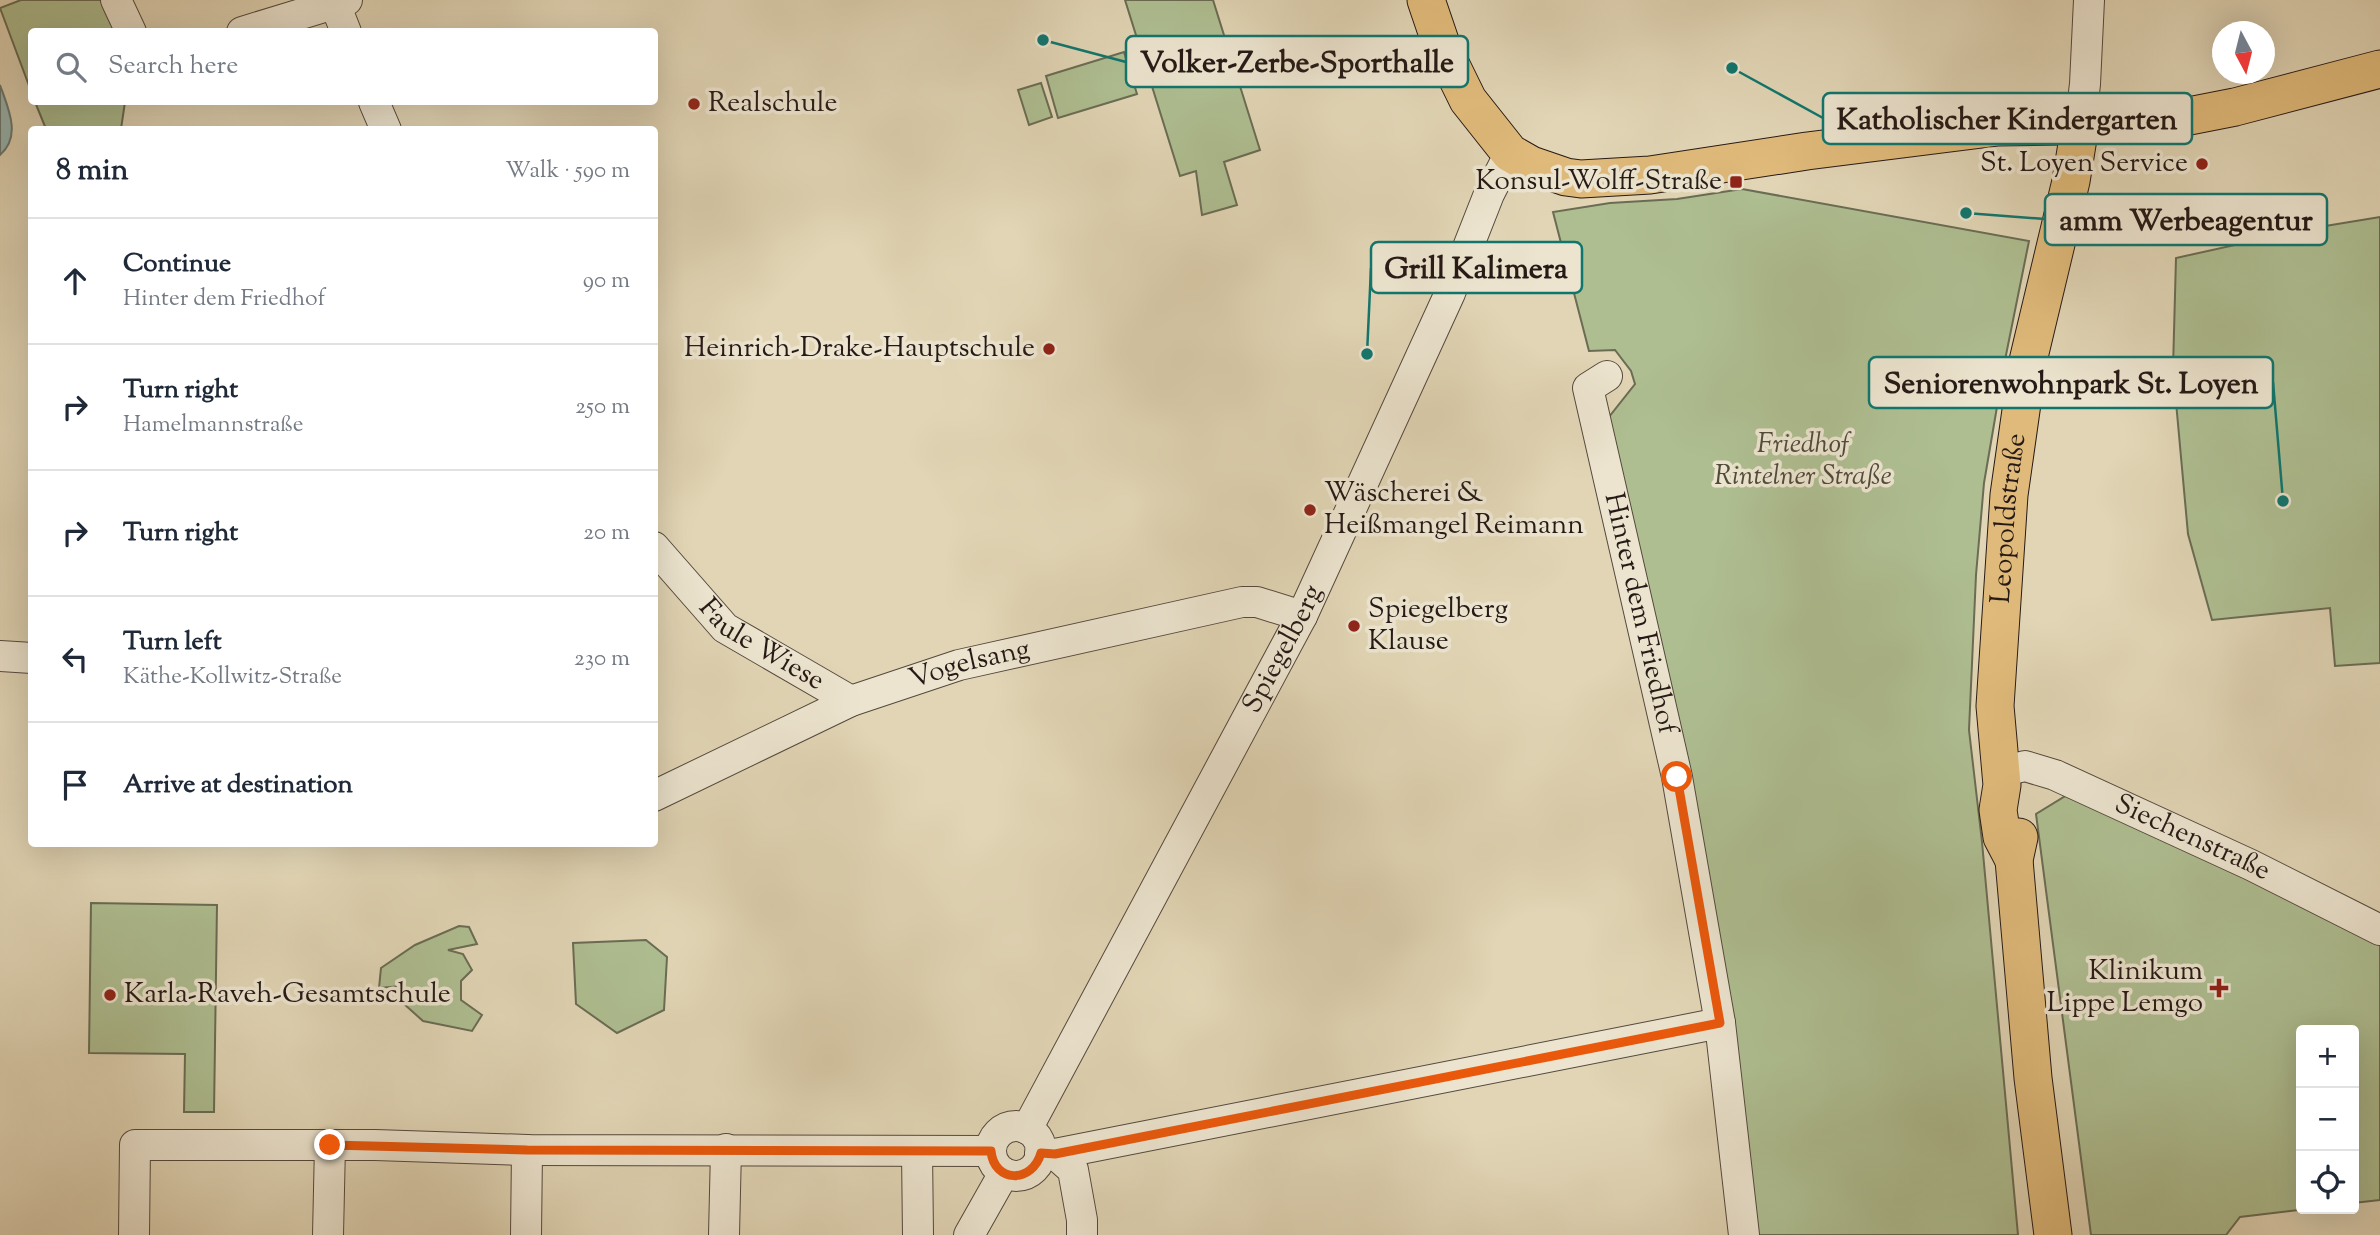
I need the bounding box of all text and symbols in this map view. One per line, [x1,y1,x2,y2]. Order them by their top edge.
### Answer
north arrow [2212,21,2275,84]
search box [28,28,658,105]
callout: Volker-Zerbe-Sporthalle [1126,36,1468,87]
text: Volker-Zerbe-Sporthalle [1140,43,1454,86]
icon: search [52,48,90,86]
text: Search here [108,48,238,85]
place label: Realschule [708,84,837,124]
callout: Katholischer Kindergarten [1823,93,2192,144]
marker: Realschule [686,96,702,112]
text: Katholischer Kindergarten [1837,100,2178,143]
place label: St. Loyen Service [1980,144,2188,184]
text: 8 min [56,150,128,193]
text: Walk · 590 m [505,155,630,188]
marker: St. Loyen Service [2194,156,2210,172]
place label: Konsul-Wolff-Straße [1475,162,1722,202]
marker: Konsul-Wolff-Straße [1728,174,1744,190]
callout: amm Werbeagentur [2045,194,2327,245]
text: amm Werbeagentur [2059,201,2314,244]
callout: Grill Kalimera [1371,242,1582,293]
text: Continue [123,246,231,283]
text: Grill Kalimera [1384,249,1568,292]
icon: ahead [56,262,94,300]
text: 90 m [583,265,630,298]
text: Hinter dem Friedhof [123,283,326,316]
place label: Heinrich-Drake-Hauptschule [684,329,1035,369]
marker: Heinrich-Drake-Hauptschule [1041,341,1057,357]
callout: Seniorenwohnpark St. Loyen [1869,357,2273,408]
text: Seniorenwohnpark St. Loyen [1883,364,2259,407]
text: Turn right [123,372,238,409]
icon: right [56,388,94,426]
text: 250 m [575,391,630,424]
text: Hamelmannstraße [123,409,303,442]
park label: Friedhof Rintelner Straße [1714,425,1892,497]
street label: Leopoldstraße [1982,431,2038,605]
place label: Wäscherei & Heißmangel Reimann [1324,474,1584,546]
street label: Hinter dem Friedhof [1593,489,1687,740]
marker: Wäscherei & Heißmangel Reimann [1302,502,1318,518]
icon: right [56,514,94,552]
text: Turn right [123,515,238,552]
text: 20 m [583,517,630,550]
street label: Spiegelberg [1233,579,1334,721]
street label: Faule Wiese [688,590,832,701]
place label: Spiegelberg Klause [1368,590,1508,662]
marker: Spiegelberg Klause [1346,618,1362,634]
text: Turn left [123,624,222,661]
street label: Vogelsang [904,630,1034,700]
icon: left [56,640,94,678]
text: 230 m [574,643,630,676]
text: Käthe-Kollwitz-Straße [123,661,342,694]
route start [1661,761,1692,792]
icon: arrive [56,766,94,804]
text: Arrive at destination [123,767,353,804]
street label: Siechenstraße [2108,785,2277,891]
place label: Klinikum Lippe Lemgo [2047,952,2203,1024]
place label: Karla-Raveh-Gesamtschule [124,975,451,1015]
marker: Klinikum Lippe Lemgo [2209,978,2229,998]
marker: Karla-Raveh-Gesamtschule [102,987,118,1003]
map controls [2296,1025,2359,1214]
button: + [2296,1025,2359,1088]
button: − [2296,1088,2359,1151]
route end [314,1129,345,1160]
button: locate [2296,1151,2359,1214]

